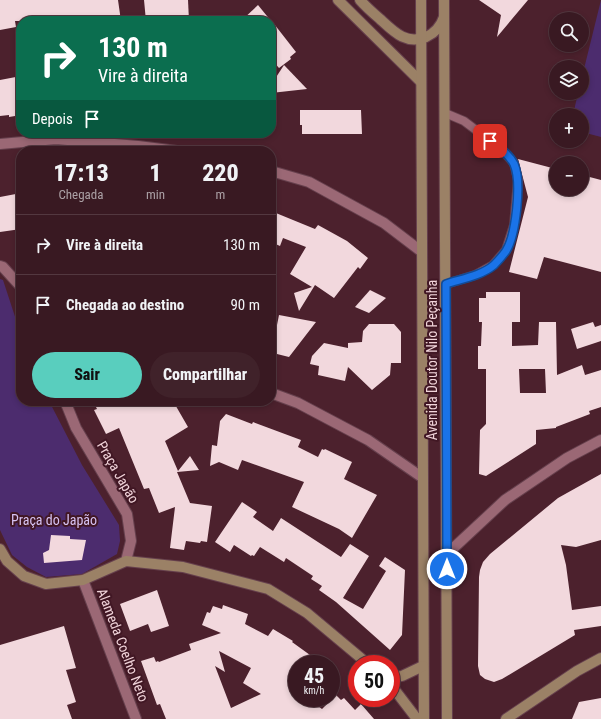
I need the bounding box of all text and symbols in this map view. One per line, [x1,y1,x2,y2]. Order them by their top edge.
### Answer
map controls [549,12,589,196]
button: search [549,12,589,52]
text: 130 m [98,31,168,64]
icon: right [32,32,84,84]
button: layers [549,60,589,100]
text: Vire à direita [98,65,188,86]
icon: arrive [81,108,103,130]
button: + [549,108,589,148]
text: Depois [32,110,73,128]
pin [473,124,507,158]
icon: arrive [479,130,501,152]
button: − [549,156,589,196]
text: 17:13 [53,159,109,187]
text: 1 [149,159,162,187]
text: 220 [202,159,239,187]
text: Chegada [58,187,103,202]
text: min [146,187,165,202]
text: m [216,187,225,202]
icon: right [32,234,54,256]
text: Vire à direita [66,236,143,254]
text: 130 m [223,236,260,254]
street label: Avenida Doutor Nilo Peçanha [424,280,440,440]
icon: arrive [32,294,54,316]
text: Chegada ao destino [66,296,184,314]
text: 90 m [230,296,260,314]
button: Sair [32,352,142,398]
button: Compartilhar [150,352,260,398]
street label: Praça Japão [94,438,142,506]
park label: Praça do Japão [11,512,97,528]
position arrow [426,548,468,590]
street label: Alameda Coelho Neto [94,586,152,704]
speed limit sign: 50 [348,655,400,707]
text: 45 [304,664,324,688]
text: km/h [304,685,324,696]

